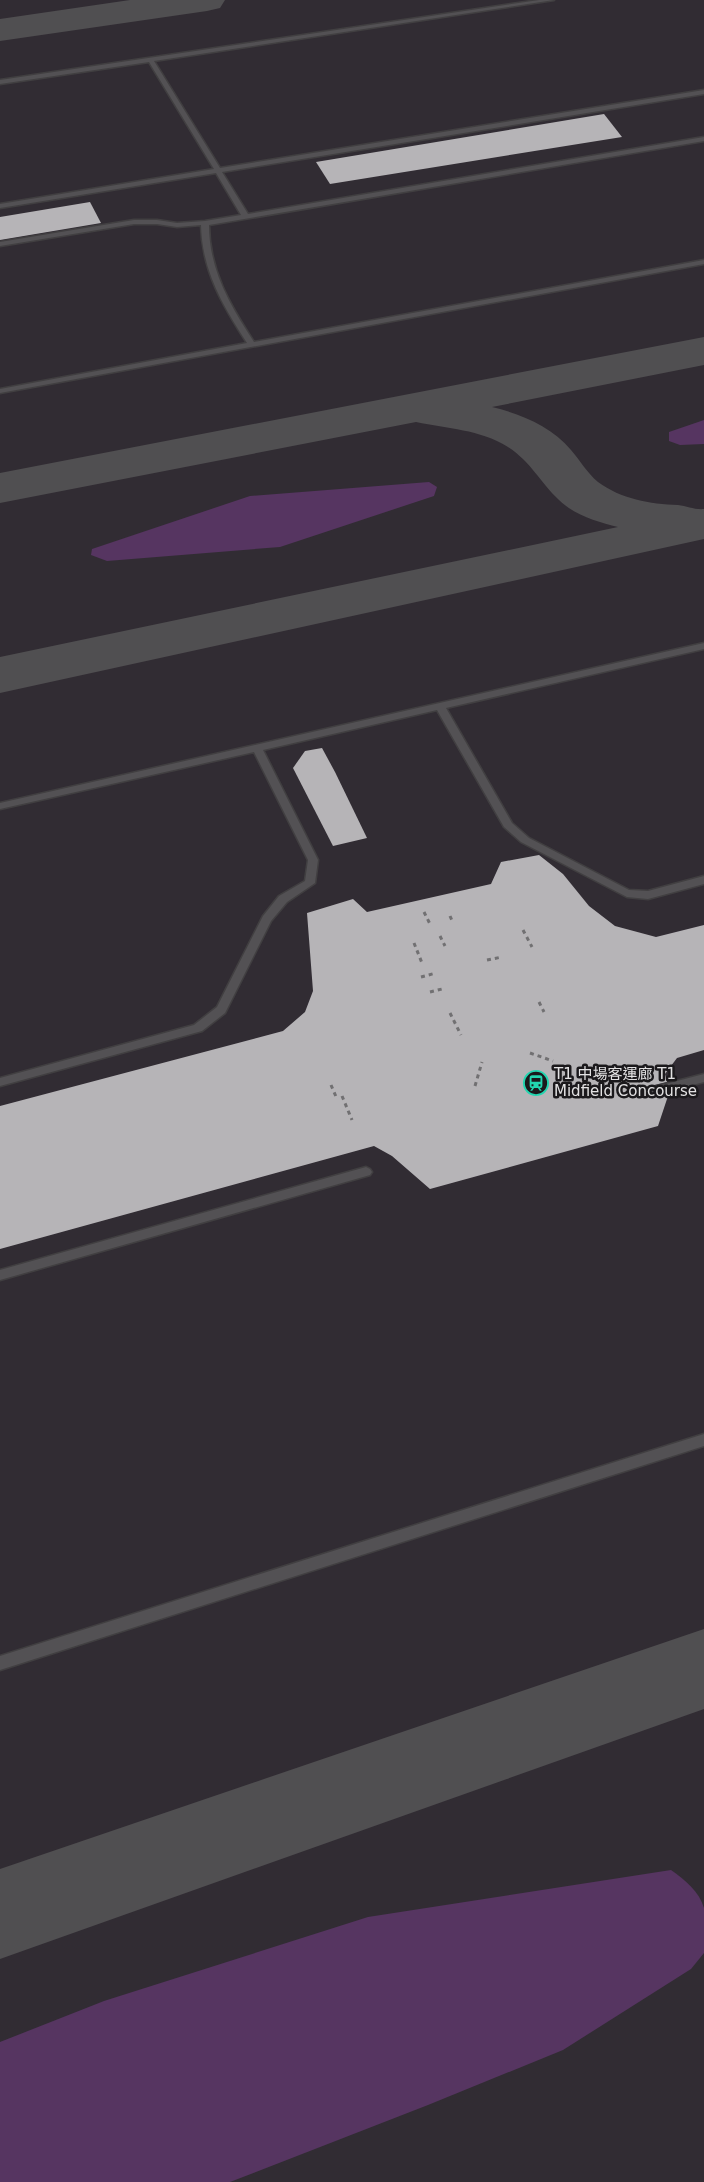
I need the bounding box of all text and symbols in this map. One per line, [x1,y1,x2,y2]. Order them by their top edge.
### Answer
place label: T1 中場客運廊 T1 Midfield Concourse [553,1065,697,1100]
station icon: T1 中場客運廊 T1 Midfield Concourse [523,1070,549,1096]

